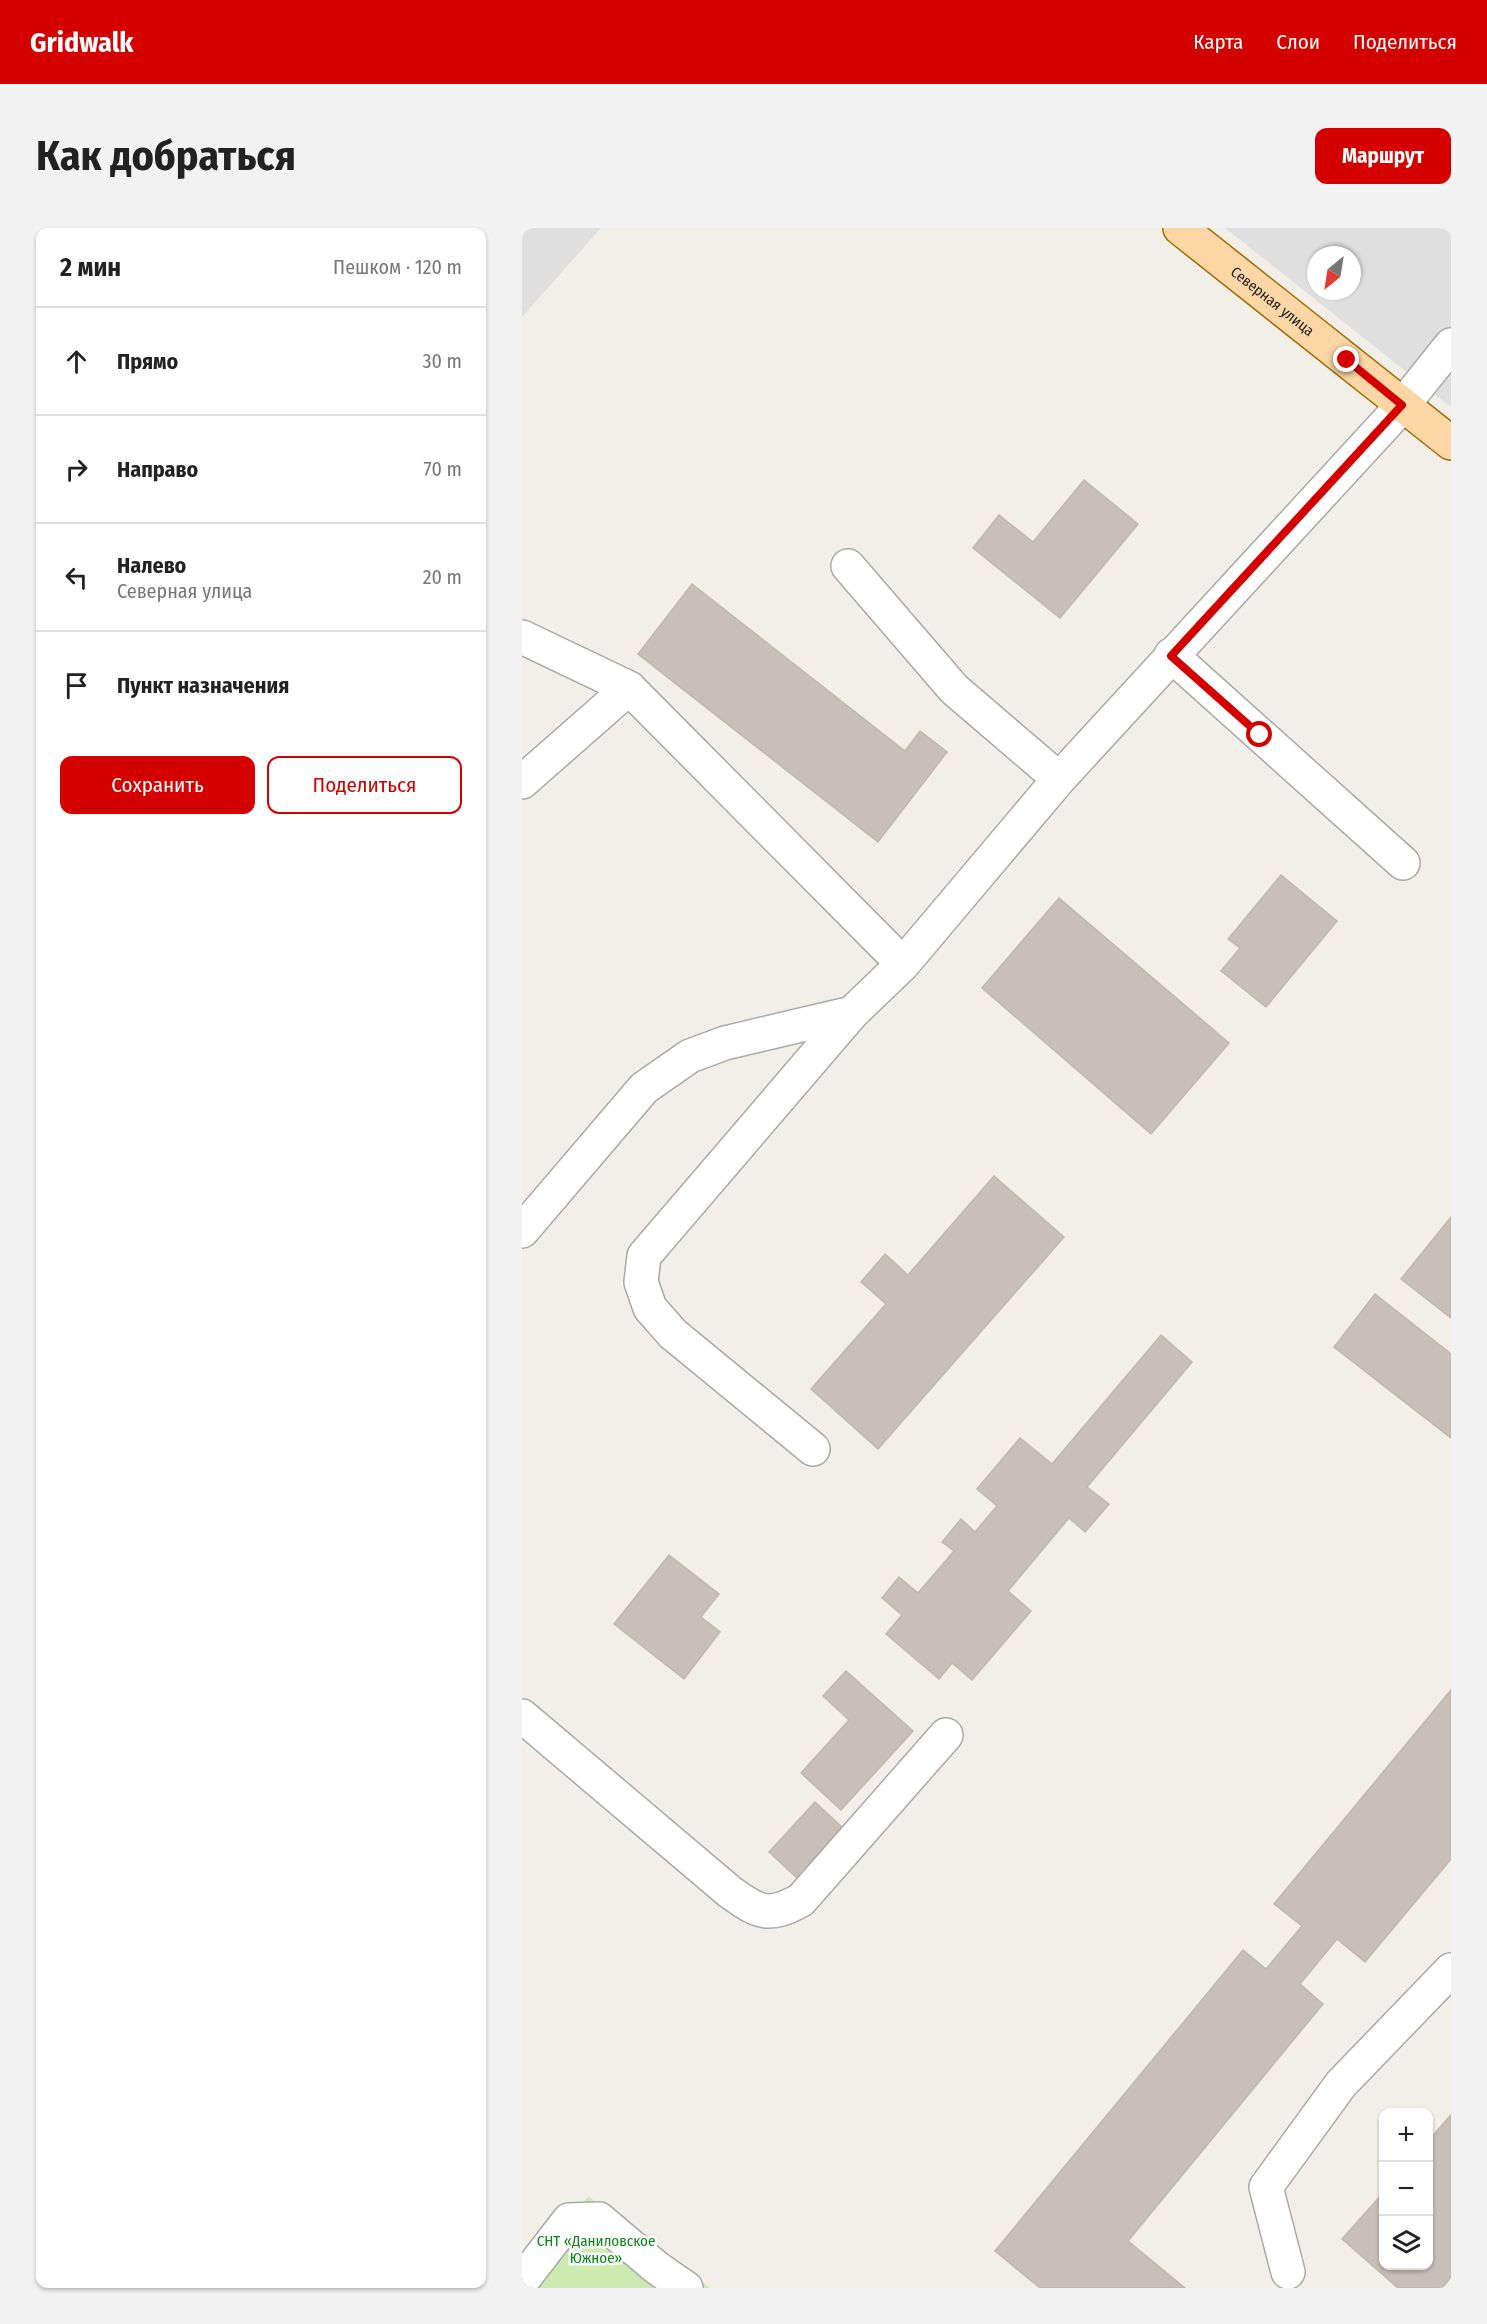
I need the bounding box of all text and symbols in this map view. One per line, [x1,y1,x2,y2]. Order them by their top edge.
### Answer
text: Gridwalk [30,26,134,59]
text: Карта [1193,29,1243,55]
text: Слои [1276,29,1320,55]
text: Поделиться [1353,29,1457,55]
button: Маршрут [1315,128,1451,184]
text: Как добраться [36,131,296,181]
north arrow [1307,246,1361,300]
text: 2 мин [60,252,121,283]
text: Пешком · 120 m [333,255,462,279]
street label: Северная улица [1227,263,1318,340]
icon: ahead [60,345,93,378]
route end [1333,346,1359,372]
text: Прямо [117,348,178,375]
text: 30 m [422,349,462,373]
icon: right [60,453,93,486]
text: Направо [117,456,198,483]
text: 70 m [424,457,462,481]
text: Налево [117,552,186,579]
icon: left [60,561,93,594]
text: 20 m [423,565,462,589]
text: Северная улица [117,579,252,603]
icon: arrive [60,669,93,702]
text: Пункт назначения [117,672,289,699]
route start [1246,721,1272,747]
button: Сохранить [60,756,255,814]
button: Поделиться [267,756,462,814]
map controls [1379,2108,1433,2270]
button: + [1379,2108,1433,2162]
button: − [1379,2162,1433,2216]
button: layers [1379,2216,1433,2270]
park label: СНТ «Даниловское Южное» [537,2232,655,2267]

